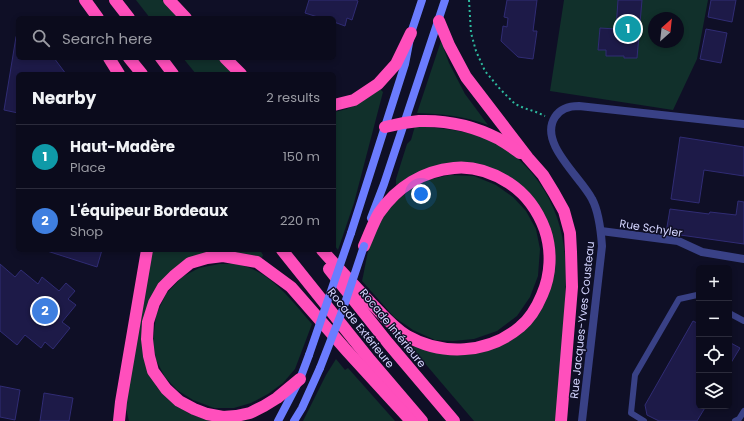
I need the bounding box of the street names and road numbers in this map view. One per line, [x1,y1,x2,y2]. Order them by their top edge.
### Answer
street label: Rue Schyler [618,215,684,241]
street label: Rue Jacques-Yves Cousteau [566,240,598,400]
street label: Rocade Extérieure [324,285,398,371]
street label: Rocade Intérieure [356,285,430,371]

